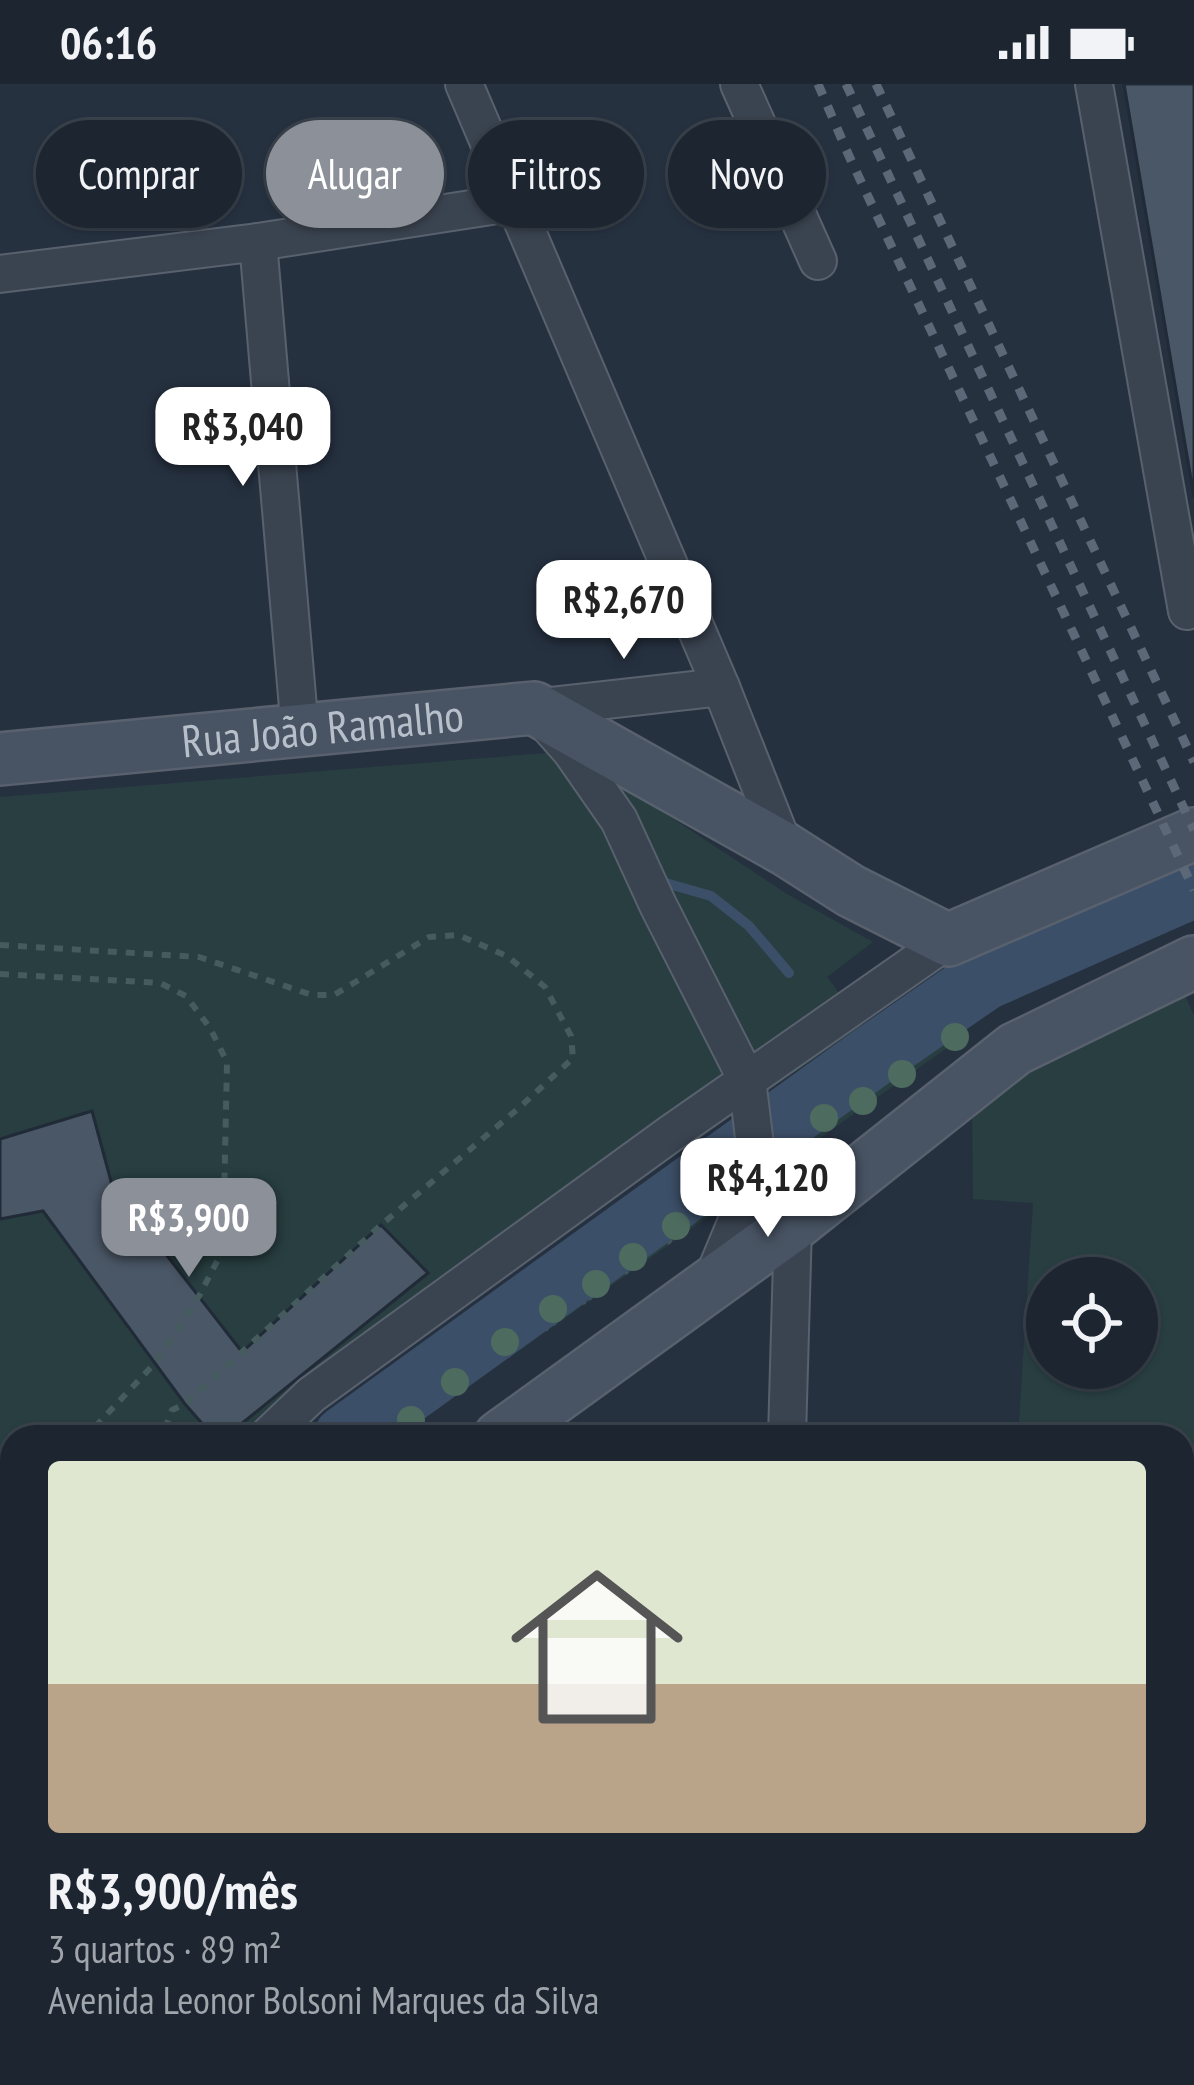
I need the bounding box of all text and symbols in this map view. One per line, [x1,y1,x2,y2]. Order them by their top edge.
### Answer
text: 06:16 [60,13,157,71]
chip: Comprar [36,120,242,228]
chip: Alugar [266,120,444,228]
chip: Filtros [468,120,644,228]
chip: Novo [668,120,826,228]
pin: R$3,040 [132,387,354,489]
text: R$3,040 [182,400,304,451]
pin: R$2,670 [513,560,735,662]
text: R$2,670 [563,573,685,624]
street label: Rua João Ramalho [179,685,466,770]
pin: R$4,120 [657,1138,879,1240]
text: R$4,120 [707,1151,829,1202]
pin: R$3,900 [78,1178,300,1280]
text: R$3,900 [128,1191,250,1242]
map controls [1026,1257,1158,1389]
button: locate [1026,1257,1158,1389]
icon: home [489,1539,705,1755]
text: R$3,900/mês [48,1857,298,1923]
text: 3 quartos · 89 m² [48,1923,282,1974]
text: Avenida Leonor Bolsoni Marques da Silva [48,1974,599,2025]

